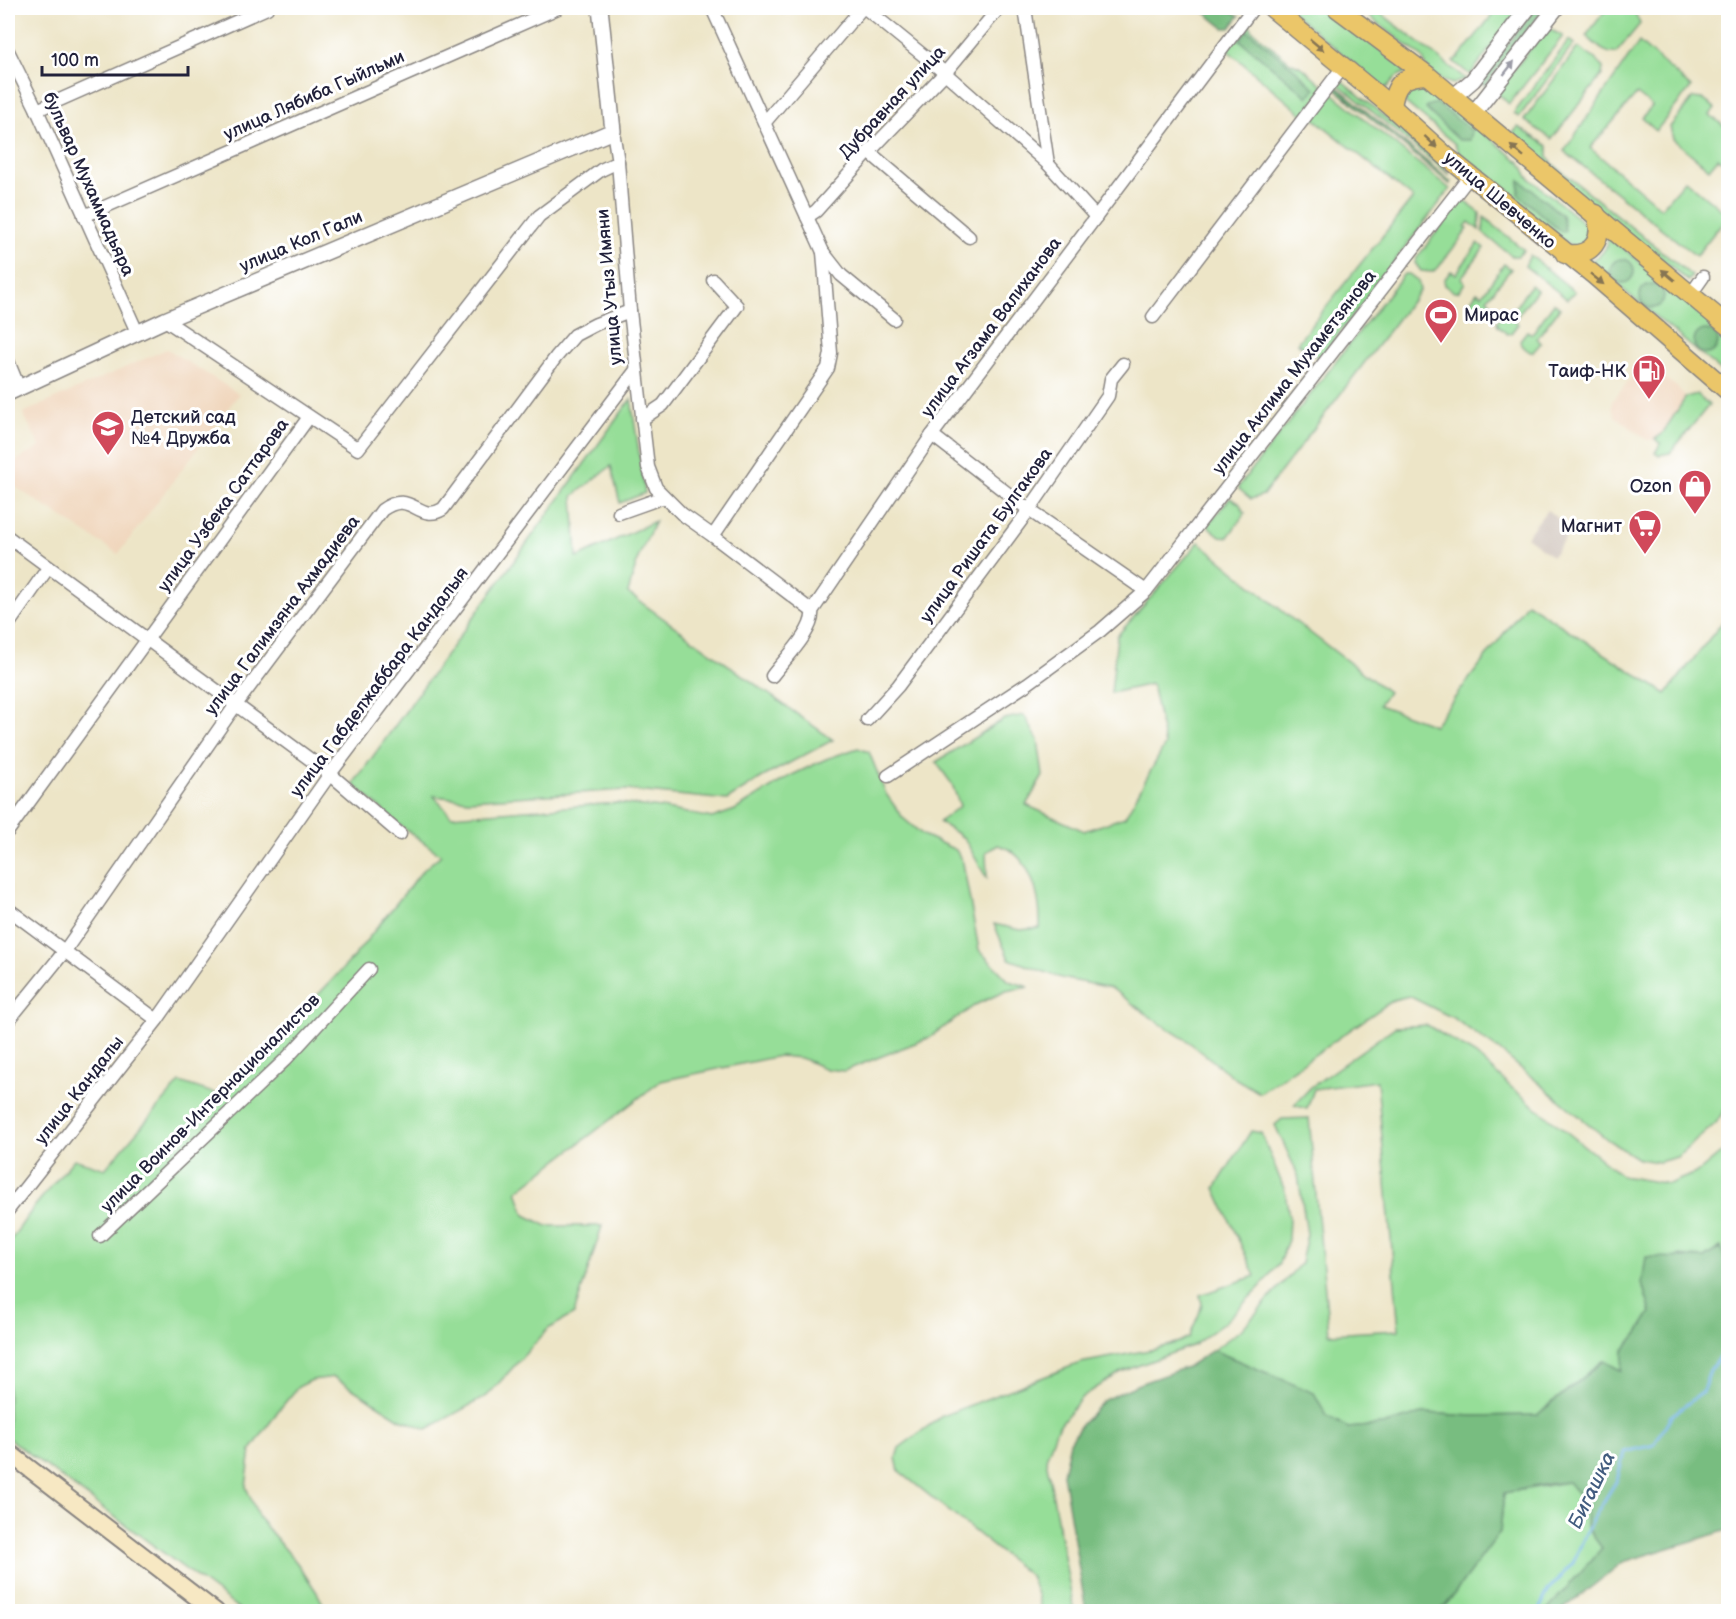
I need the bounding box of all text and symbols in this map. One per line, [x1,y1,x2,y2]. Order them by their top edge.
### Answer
one-way arrow [1309,38,1324,51]
scale bar [42,39,188,77]
street label: Дубравная улица [835,41,950,163]
street label: улица Лябиба Гыйльми [221,46,408,145]
text: 100 m [51,50,99,71]
one-way arrow [1502,60,1515,76]
street label: бульвар Мухаммадьяра [38,89,139,280]
one-way arrow [1423,135,1438,149]
one-way arrow [1510,145,1525,158]
street label: улица Шевченко [1439,147,1560,253]
street label: улица Кол Гали [237,206,366,277]
street label: улица Утыз Имяни [592,208,627,366]
street label: улица Агзама Валиханова [917,233,1066,421]
street label: улица Аклима Мухаметзянова [1208,266,1381,479]
one-way arrow [1660,268,1676,281]
one-way arrow [1590,272,1605,284]
sports icon: Мирас [1423,297,1459,344]
place label: Мирас [1464,305,1519,326]
fuel station icon: Таиф-НК [1631,353,1667,400]
place label: Таиф-НК [1548,361,1626,382]
place label: Детский сад №4 Дружба [131,407,236,449]
school or university icon: Детский сад №4 Дружба [90,409,126,456]
street label: улица Узбека Саттарова [153,414,294,596]
street label: улица Ришата Булгакова [916,443,1057,627]
shop icon: Ozon [1677,468,1713,515]
place label: Ozon [1630,476,1672,497]
supermarket icon: Магнит [1627,508,1663,555]
street label: улица Галимзяна Ахмадиева [200,511,365,719]
place label: Магнит [1561,516,1623,537]
street label: улица Габделжаббара Кандалыя [286,563,473,801]
street label: улица Воинов-Интернационалистов [97,989,325,1217]
street label: улица Кандалы [31,1032,128,1149]
water label: Бигашка [1563,1448,1621,1533]

